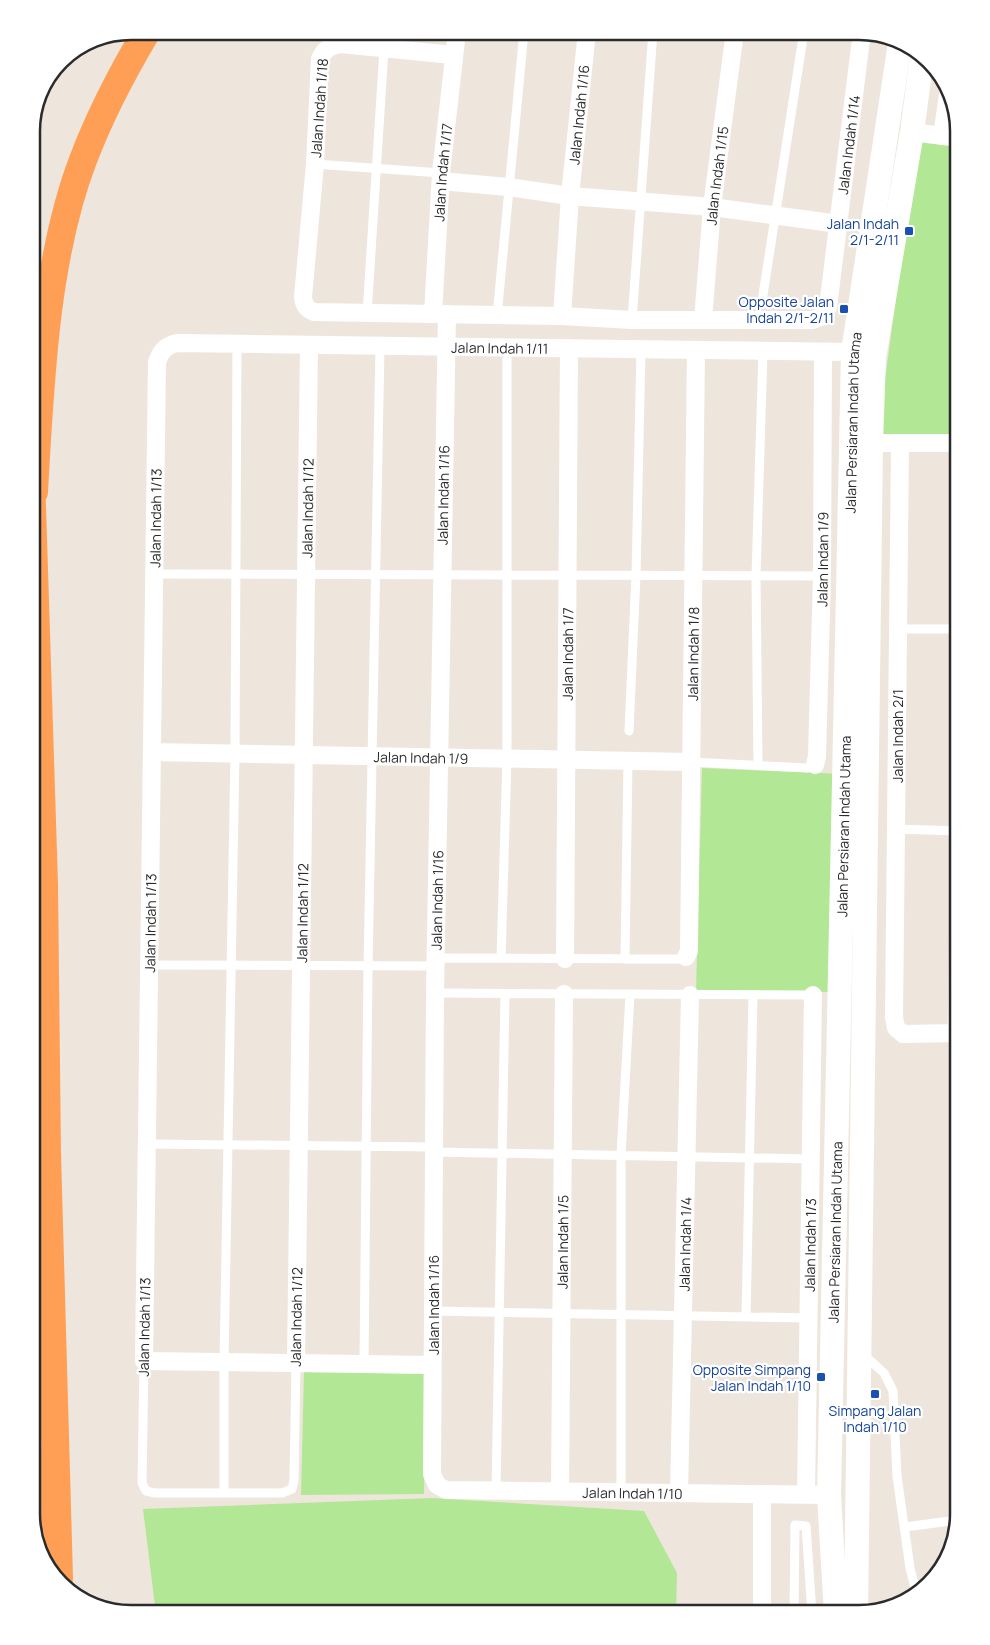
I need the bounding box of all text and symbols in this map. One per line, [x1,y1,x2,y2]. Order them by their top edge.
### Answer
street label: Jalan Indah 1/18 [306,58,332,158]
street label: Jalan Indah 1/16 [564,64,593,166]
street label: Jalan Indah 1/14 [832,94,864,195]
street label: Jalan Indah 1/17 [429,122,456,222]
street label: Jalan Indah 1/15 [701,125,732,226]
place label: Jalan Indah 2/1-2/11 [827,214,899,249]
marker: Jalan Indah 2/1-2/11 [903,225,915,237]
place label: Opposite Jalan Indah 2/1-2/11 [739,292,834,327]
marker: Opposite Jalan Indah 2/1-2/11 [838,303,850,315]
street label: Jalan Persiaran Indah Utama [840,330,865,513]
street label: Jalan Indah 1/11 [451,337,548,357]
street label: Jalan Indah 1/16 [433,445,453,545]
street label: Jalan Indah 1/12 [297,458,317,558]
street label: Jalan Indah 1/13 [145,468,165,568]
street label: Jalan Indan 1/9 [812,512,832,607]
street label: Jalan Indah 1/8 [682,606,703,701]
street label: Jalan Indah 1/7 [557,607,577,701]
street label: Jalan Indah 2/1 [888,689,907,783]
street label: Jalan Persiaran Indah Utama [832,735,854,917]
street label: Jalan Indah 1/9 [373,747,469,767]
street label: Jalan Indah 1/16 [427,850,447,950]
street label: Jalan Indah 1/12 [292,863,312,963]
street label: Jalan Indah 1/13 [140,873,160,973]
street label: Jalan Persiaran Indah Utama [823,1141,846,1323]
street label: Jalan Indah 1/5 [552,1195,572,1289]
street label: Jalan Indah 1/4 [674,1197,695,1291]
street label: Jalan Indah 1/3 [799,1198,820,1292]
street label: Jalan Indah 1/16 [424,1255,443,1355]
street label: Jalan Indah 1/12 [286,1267,306,1367]
street label: Jalan Indah 1/13 [134,1277,154,1377]
place label: Opposite Simpang Jalan Indah 1/10 [693,1360,811,1395]
marker: Opposite Simpang Jalan Indah 1/10 [815,1371,827,1383]
marker: Simpang Jalan Indah 1/10 [869,1388,881,1400]
place label: Simpang Jalan Indah 1/10 [829,1401,921,1436]
street label: Jalan Indah 1/10 [582,1482,683,1503]

